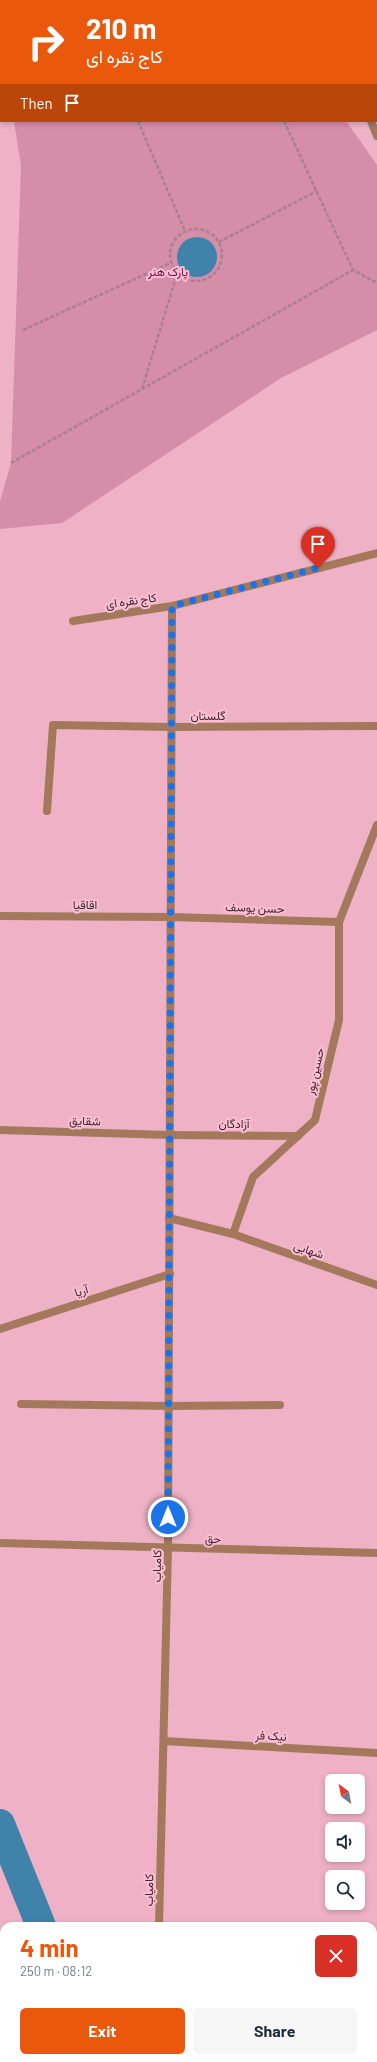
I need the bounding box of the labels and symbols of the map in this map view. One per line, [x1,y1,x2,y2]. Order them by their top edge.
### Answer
park label: پارک هنر [147,264,188,280]
pin [301,527,335,568]
street label: کاج نقره ای [105,590,158,613]
street label: گلستان [190,708,226,723]
street label: اقاقیا [73,897,97,912]
street label: حسن یوسف [225,899,285,917]
street label: حسین پور [302,1046,328,1097]
street label: شقایق [69,1112,101,1130]
street label: آزادگان [218,1116,251,1132]
street label: شهابی [291,1237,326,1263]
street label: آریا [72,1281,91,1301]
position arrow [147,1496,189,1538]
street label: حق [205,1531,221,1547]
street label: کامیاب [149,1549,164,1583]
street label: نیک فر [254,1727,287,1745]
north arrow [325,1774,365,1814]
street label: کامیاب [141,1873,156,1907]

